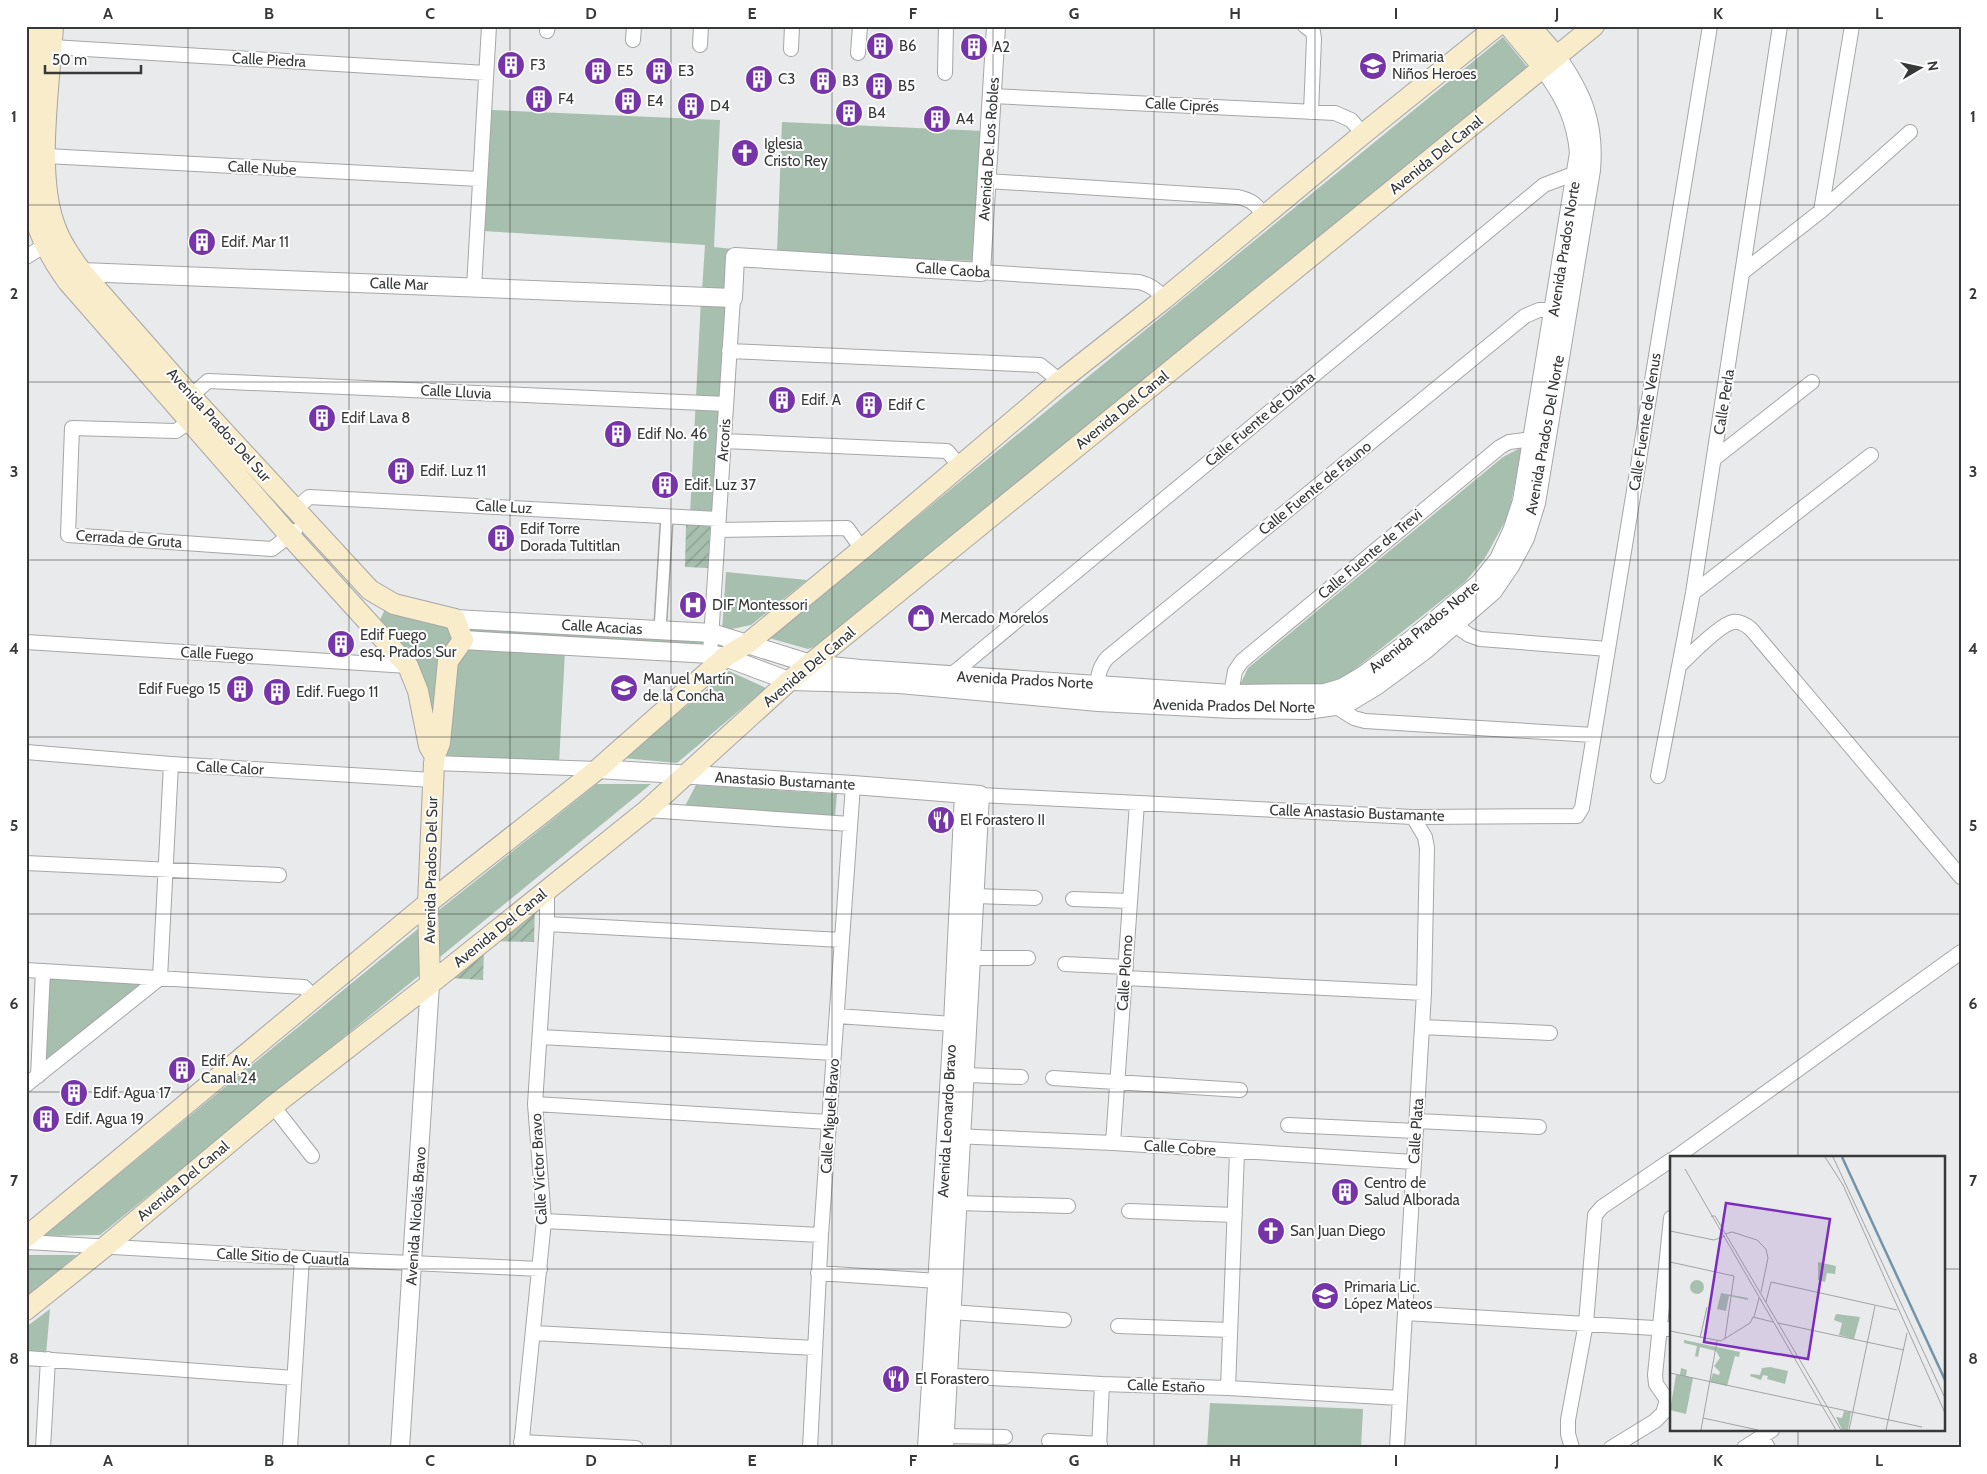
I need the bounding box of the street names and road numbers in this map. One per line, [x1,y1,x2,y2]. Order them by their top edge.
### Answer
street label: Calle Piedra [232,49,307,71]
street label: Avenida De Los Robles [975,77,1003,221]
street label: Calle Ciprés [1144,94,1220,116]
street label: Avenida Del Canal [1386,112,1487,198]
street label: Calle Nube [227,157,297,179]
street label: Avenida Prados Norte [1544,180,1584,318]
street label: Calle Caoba [915,258,992,282]
street label: Calle Mar [369,274,429,294]
street label: Calle Fuente de Venus [1625,352,1665,492]
street label: Avenida Prados Del Norte [1522,353,1568,516]
street label: Avenida Prados Del Sur [163,364,275,486]
street label: Avenida Del Canal [1072,367,1173,453]
street label: Calle Fuente de Diana [1201,367,1319,470]
street label: Calle Perla [1710,367,1738,436]
street label: Calle Lluvia [420,381,493,403]
street label: Arcoris [714,418,734,462]
street label: Calle Fuente de Fauno [1255,437,1375,539]
street label: Calle Luz [475,497,533,517]
street label: Calle Fuente de Trevi [1314,505,1426,603]
street label: Cerrada de Gruta [75,526,183,552]
street label: Avenida Prados Norte [1365,577,1483,677]
street label: Calle Acacias [561,616,643,638]
street label: Avenida Del Canal [759,623,859,711]
street label: Calle Fuego [180,643,254,665]
street label: Avenida Prados Norte [956,667,1094,693]
street label: Avenida Prados Del Norte [1153,696,1315,716]
street label: Calle Calor [196,757,264,779]
street label: Anastasio Bustamante [714,768,856,794]
street label: Avenida Prados Del Sur [421,796,441,944]
street label: Calle Anastasio Bustamante [1269,801,1445,825]
street label: Avenida Del Canal [450,885,551,971]
street label: Calle Plomo [1113,934,1137,1012]
street label: Avenida Leonardo Bravo [934,1044,960,1198]
street label: Calle Miguel Bravo [817,1058,843,1174]
street label: Calle Plata [1405,1097,1427,1164]
street label: Calle Víctor Bravo [527,1113,551,1225]
street label: Calle Cobre [1143,1136,1217,1160]
street label: Avenida Del Canal [133,1137,233,1225]
street label: Avenida Nicolás Bravo [402,1146,430,1286]
street label: Calle Sitio de Cuautla [216,1245,351,1270]
street label: Calle Estaño [1127,1376,1205,1396]

